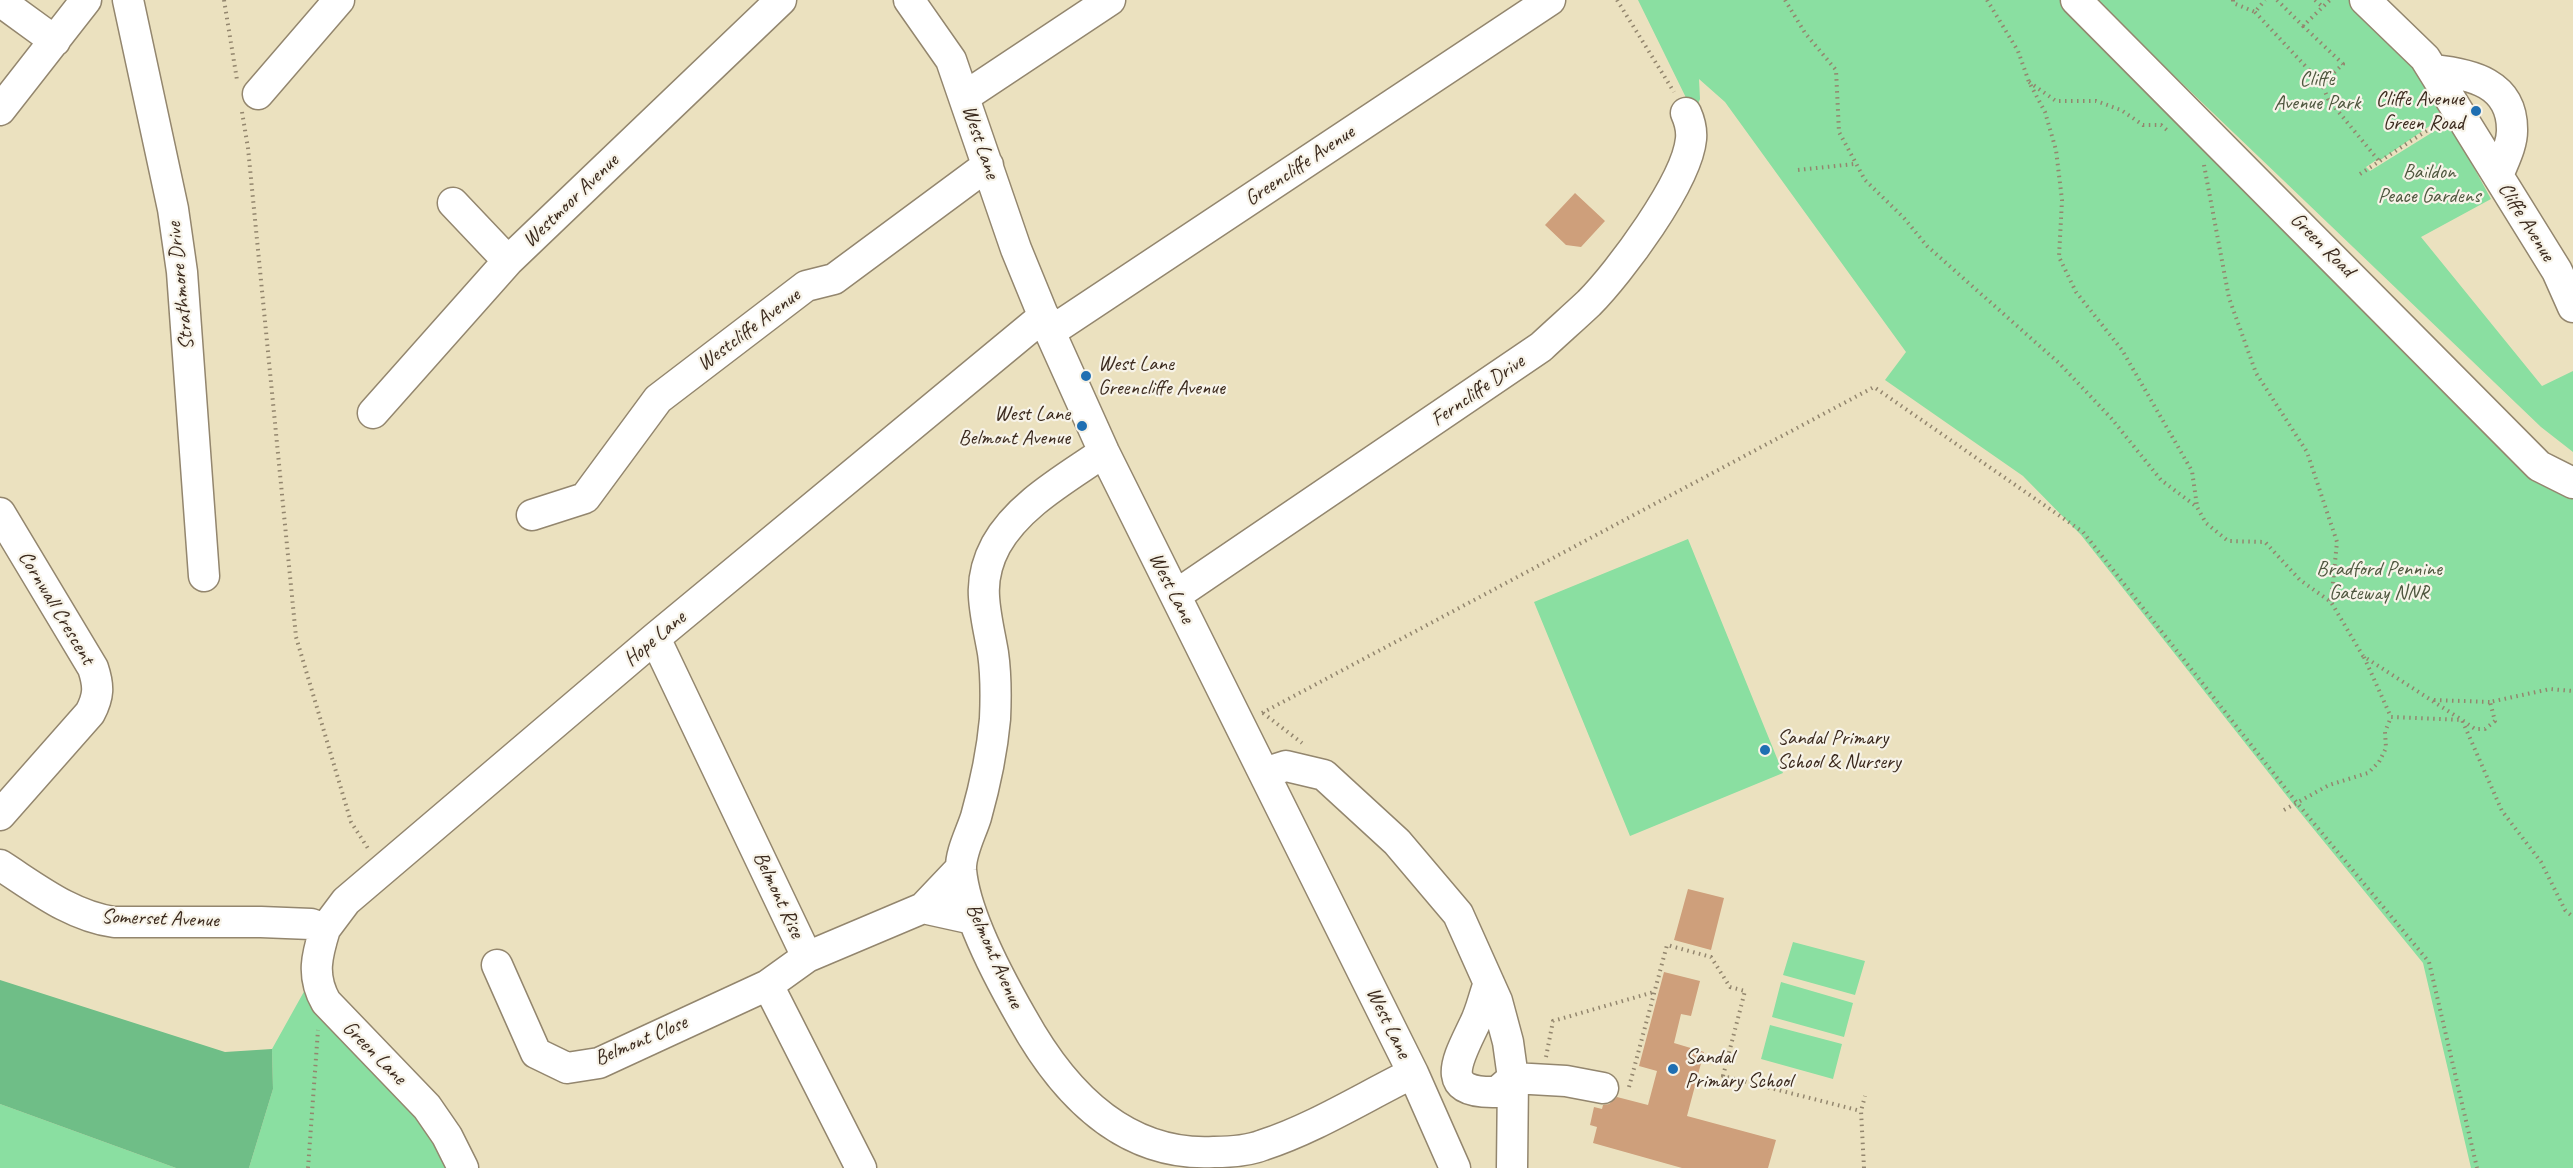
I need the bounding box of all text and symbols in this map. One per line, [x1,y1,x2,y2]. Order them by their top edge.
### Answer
park label: Cliffe Avenue Park [2274,66,2360,116]
place label: Cliffe Avenue Green Road [2376,86,2464,136]
street label: West Lane [956,102,1004,182]
marker: Cliffe Avenue Green Road [2469,104,2483,118]
street label: Greencliffe Avenue [1240,120,1360,212]
street label: Westmoor Avenue [518,149,624,253]
park label: Baildon Peace Gardens [2378,159,2480,209]
street label: Cliffe Avenue [2492,178,2560,266]
street label: Green Road [2284,207,2360,283]
street label: Strathmore Drive [162,221,200,351]
street label: Westcliffe Avenue [693,283,805,377]
street label: Ferncliffe Drive [1426,350,1530,432]
place label: West Lane Greencliffe Avenue [1098,351,1225,401]
marker: West Lane Greencliffe Avenue [1079,369,1093,383]
place label: West Lane Belmont Avenue [958,401,1070,451]
marker: West Lane Belmont Avenue [1075,419,1089,433]
street label: Cornwall Crescent [12,547,100,669]
street label: West Lane [1143,549,1199,627]
park label: Bradford Pennine Gateway NNR [2316,556,2442,606]
street label: Hope Lane [619,606,691,672]
place label: Sandal Primary School & Nursery [1777,725,1901,775]
marker: Sandal Primary School & Nursery [1758,743,1772,757]
street label: Belmont Rise [747,848,809,942]
street label: Belmont Avenue [960,900,1028,1012]
street label: Somerset Avenue [101,904,219,934]
street label: West Lane [1360,983,1416,1063]
street label: Belmont Close [591,1010,691,1072]
street label: Green Lane [337,1016,411,1090]
place label: Sandal Primary School [1685,1044,1793,1094]
marker: Sandal Primary School [1666,1062,1680,1076]

